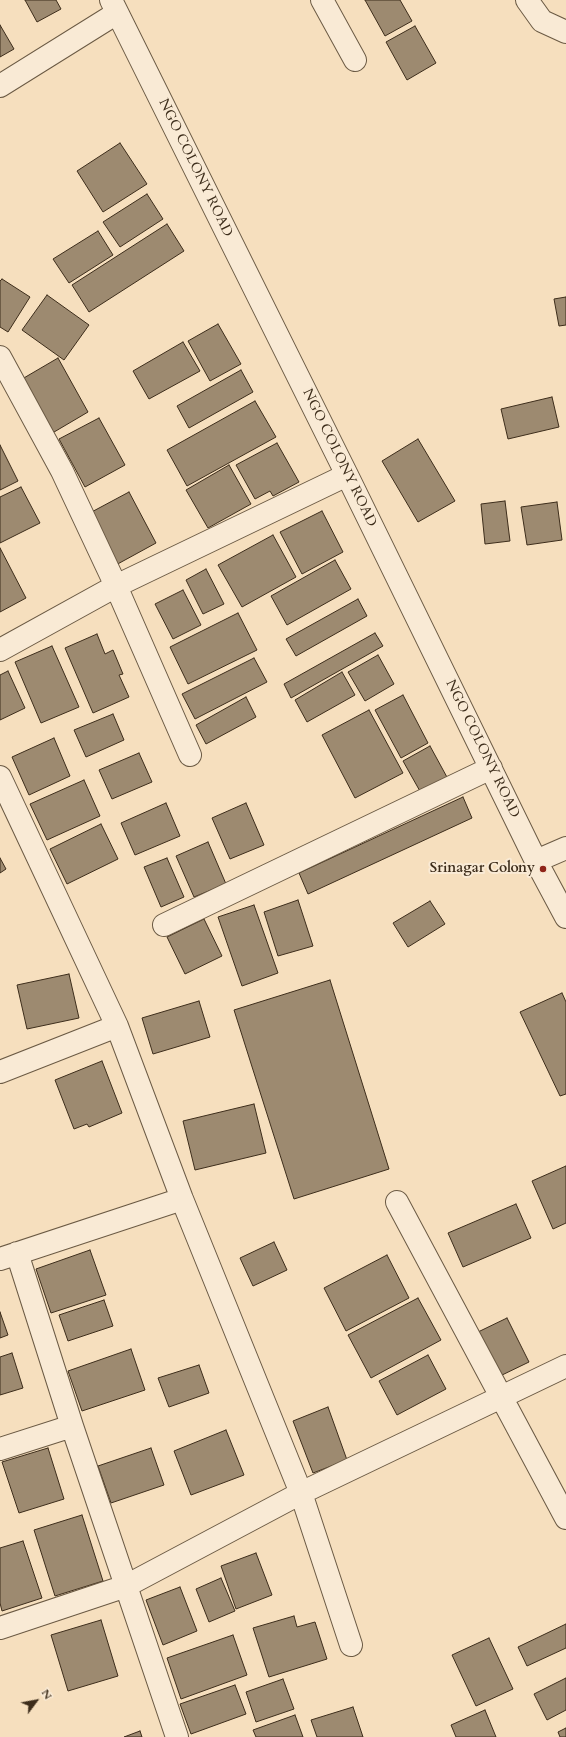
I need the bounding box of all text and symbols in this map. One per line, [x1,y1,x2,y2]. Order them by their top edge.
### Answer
street label: NGO COLONY ROAD [154,96,236,240]
street label: NGO COLONY ROAD [298,386,380,530]
street label: NGO COLONY ROAD [441,677,523,821]
place label: Srinagar Colony [430,861,535,877]
marker: Srinagar Colony [538,864,548,874]
north arrow [16,1681,56,1721]
text: N [38,1686,55,1702]

